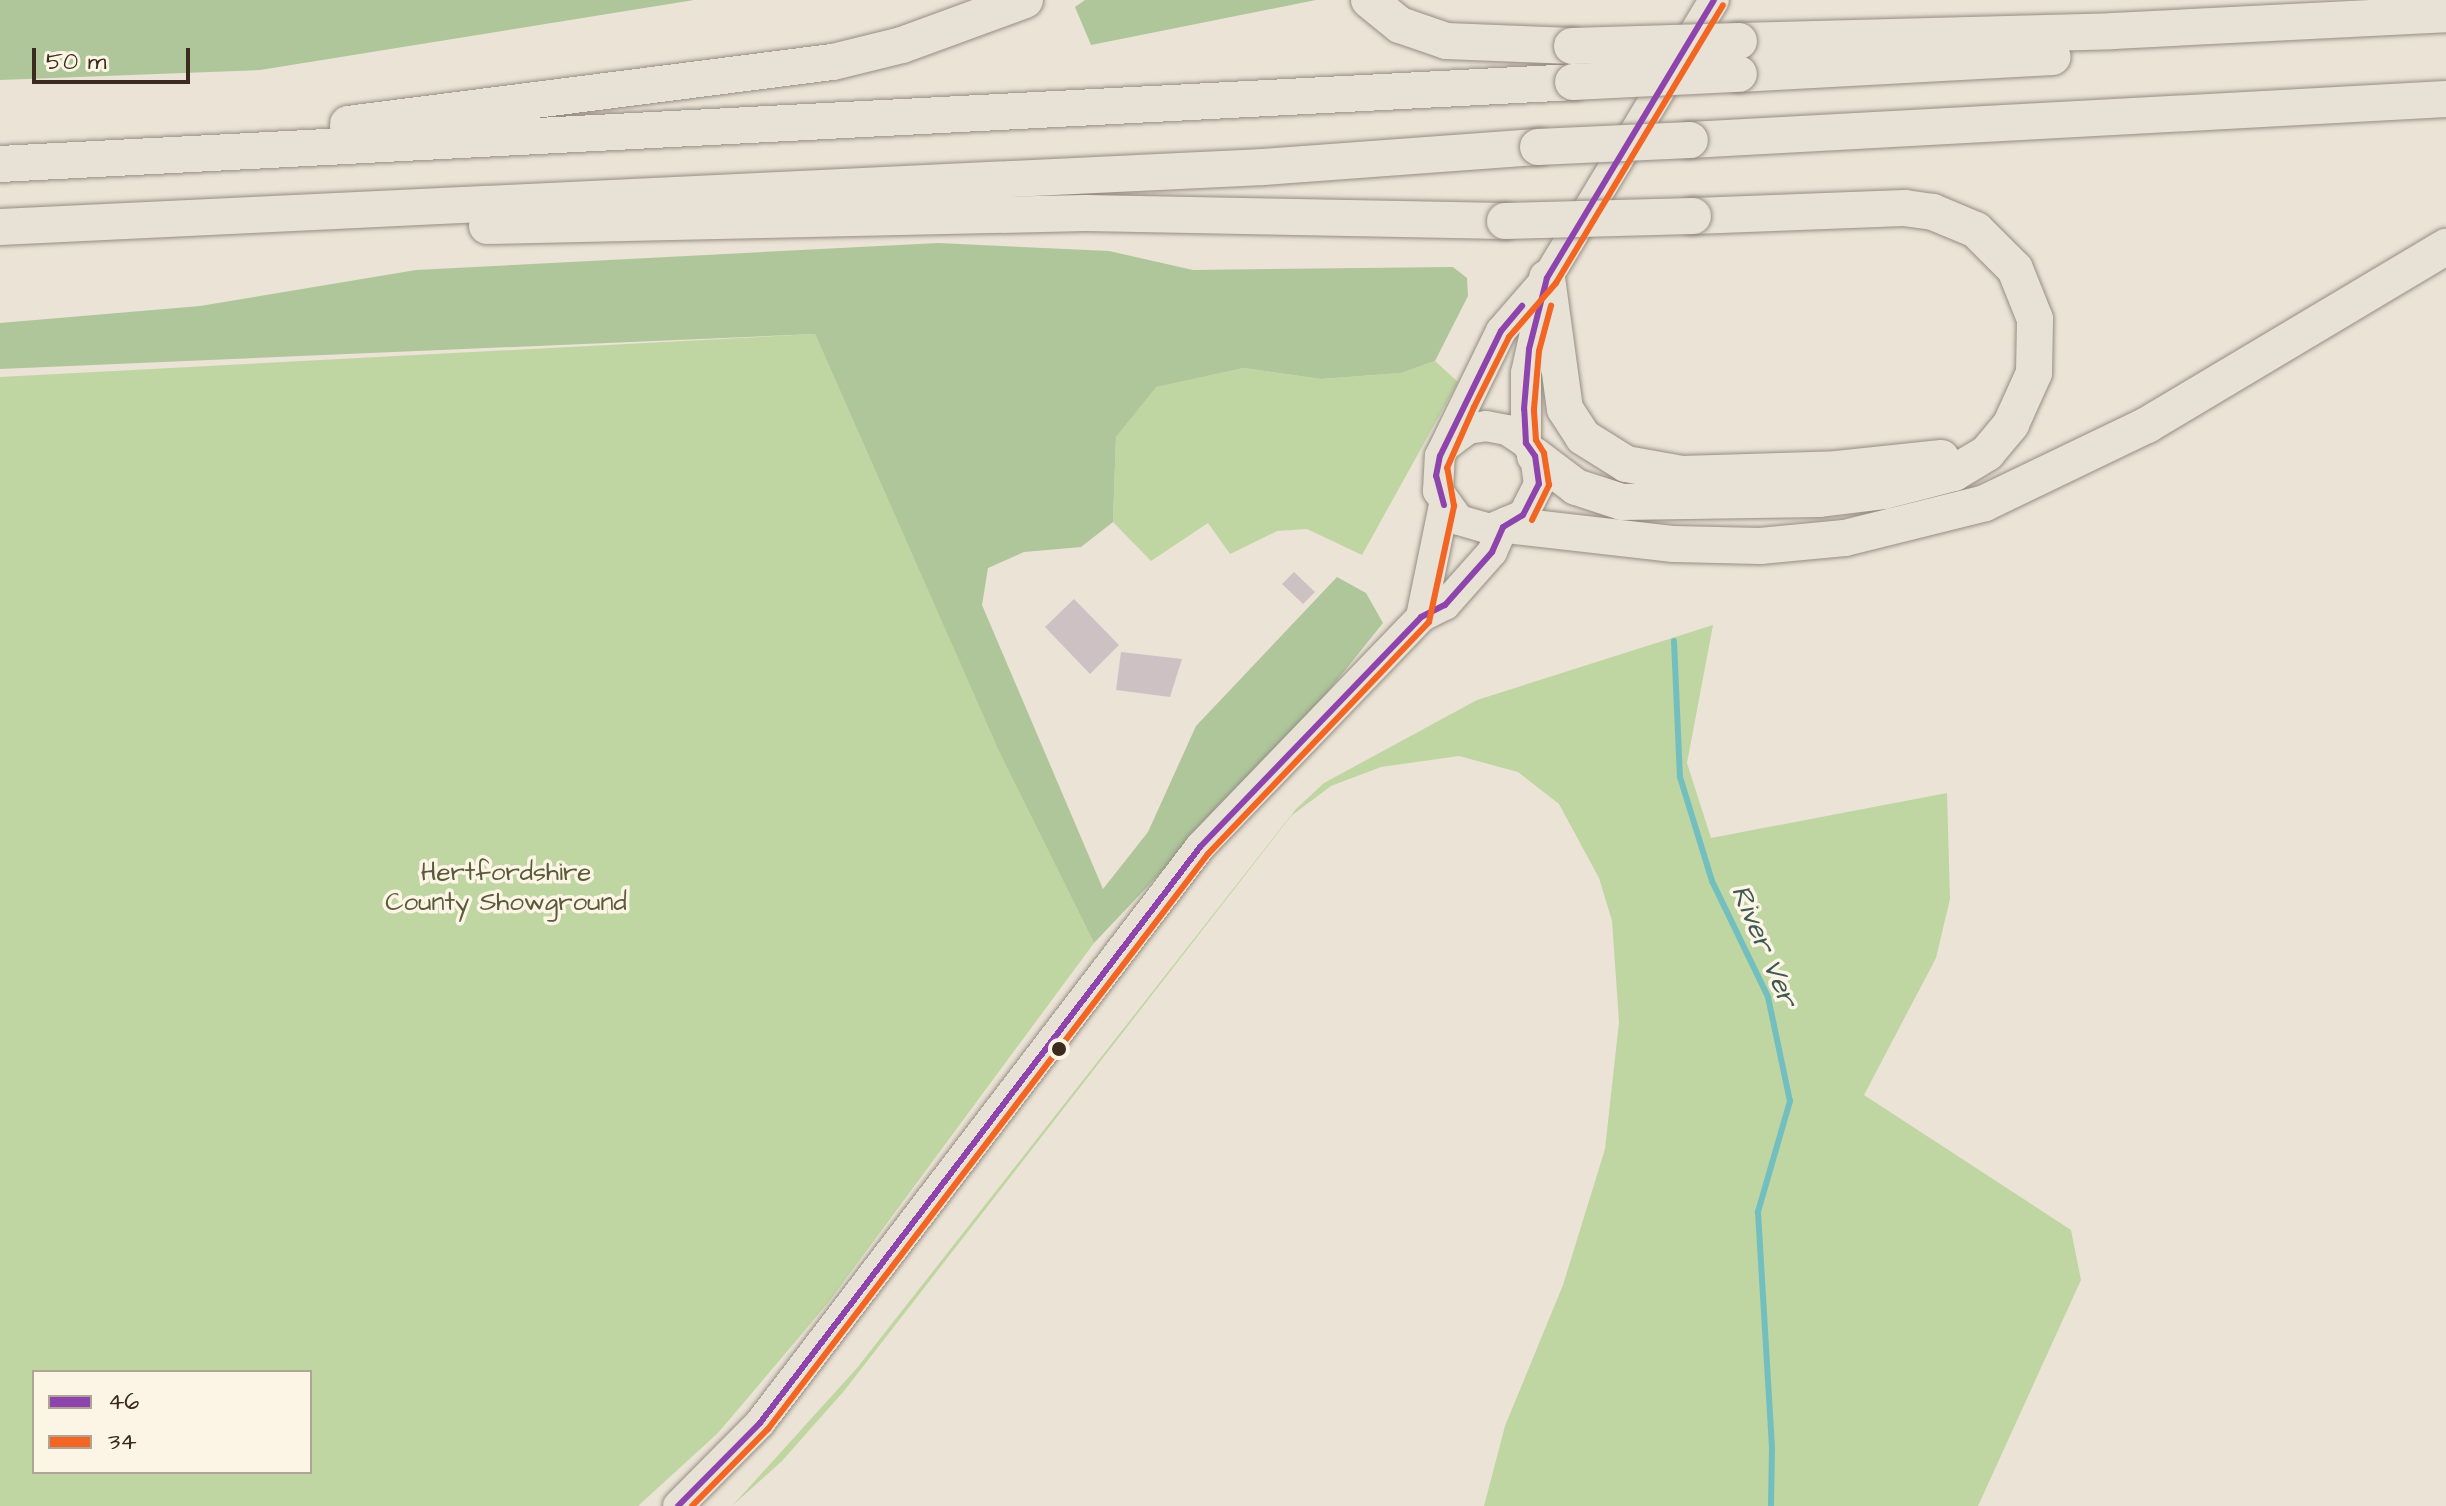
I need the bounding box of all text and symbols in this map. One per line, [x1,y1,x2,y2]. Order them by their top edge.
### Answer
scale bar [36,32,194,82]
text: 50 m [46,45,106,79]
park label: Hertfordshire County Showground [385,857,627,918]
water label: River Ver [1723,880,1805,1012]
unlabelled marker [1051,1041,1067,1057]
legend [32,1370,312,1474]
text: 46 [108,1385,139,1419]
text: 34 [108,1425,137,1459]

